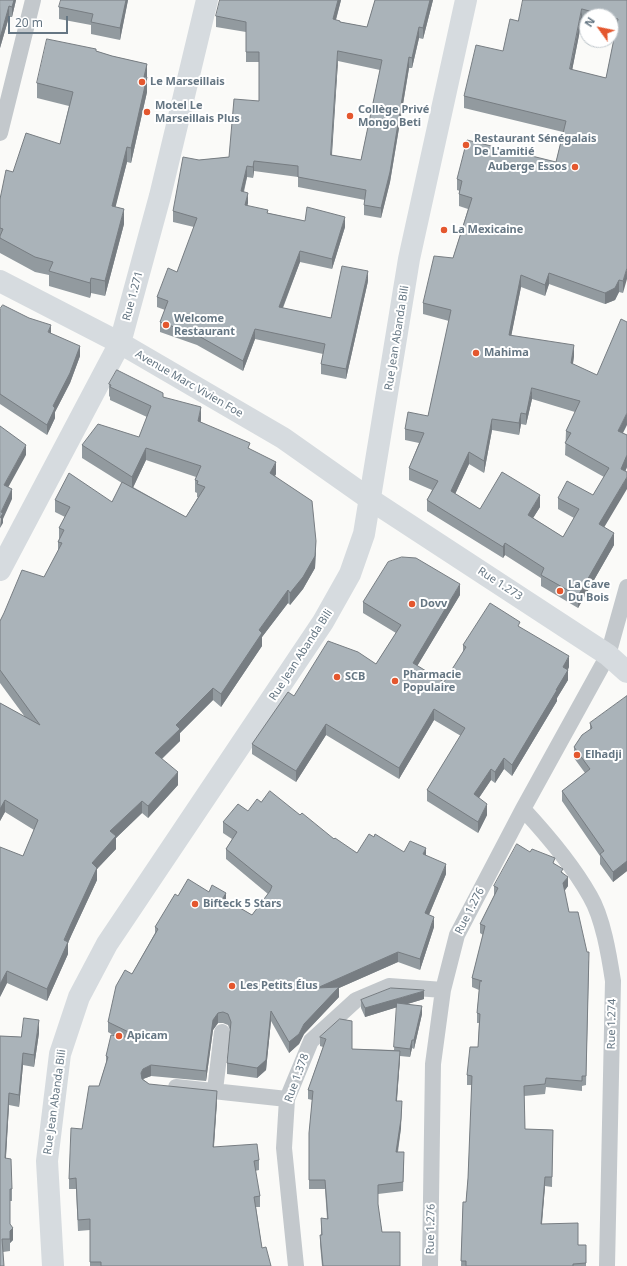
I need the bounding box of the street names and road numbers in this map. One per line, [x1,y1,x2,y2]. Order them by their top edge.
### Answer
street label: Rue 1.271 [120,270,146,322]
street label: Rue Jean Abanda Bili [382,285,412,391]
street label: Avenue Marc Vivien Foe [133,348,245,420]
street label: Rue 1.273 [475,565,525,603]
street label: Rue Jean Abanda Bili [267,607,335,703]
street label: Rue 1.276 [453,885,487,937]
street label: Rue 1.274 [605,998,619,1050]
street label: Rue Jean Abanda Bili [41,1049,69,1155]
street label: Rue 1.378 [282,1052,312,1104]
street label: Rue 1.276 [424,1203,438,1255]

